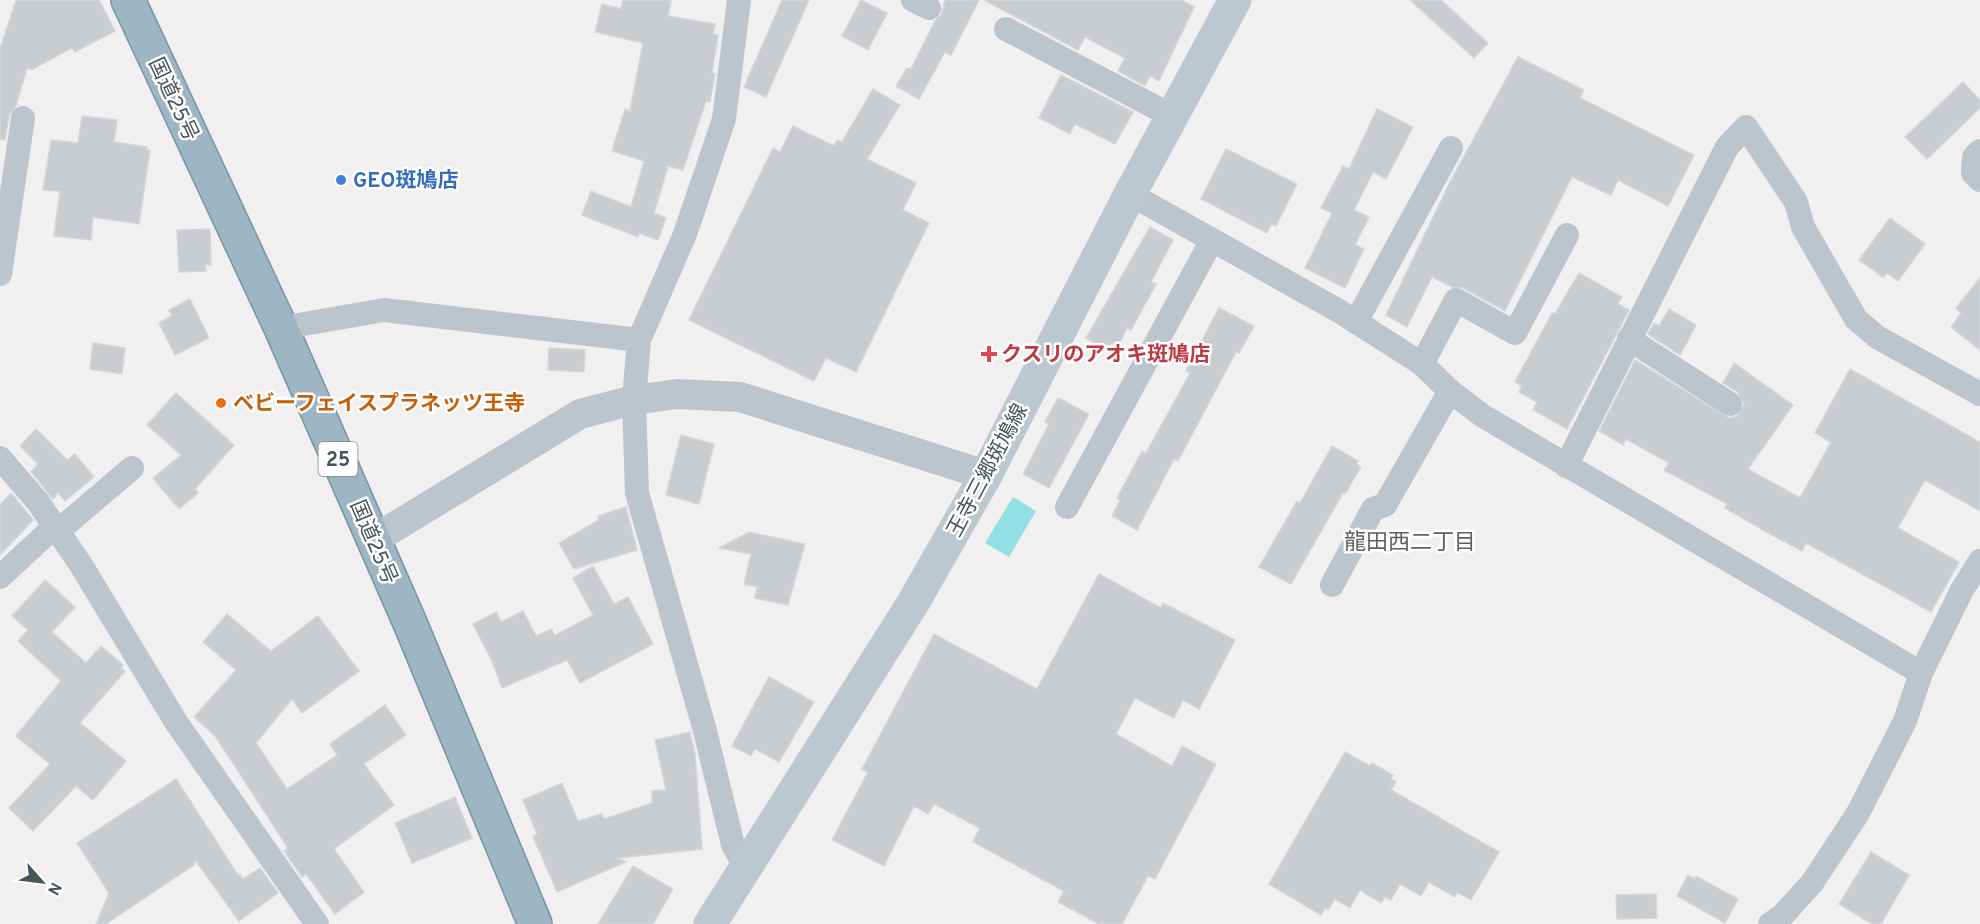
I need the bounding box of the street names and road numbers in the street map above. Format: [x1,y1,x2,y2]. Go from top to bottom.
street label: 国道25号 [142,54,204,146]
street label: 王寺三郷斑鳩線 [942,399,1035,542]
road number: 25 [318,442,358,476]
street label: 国道25号 [343,496,402,589]

